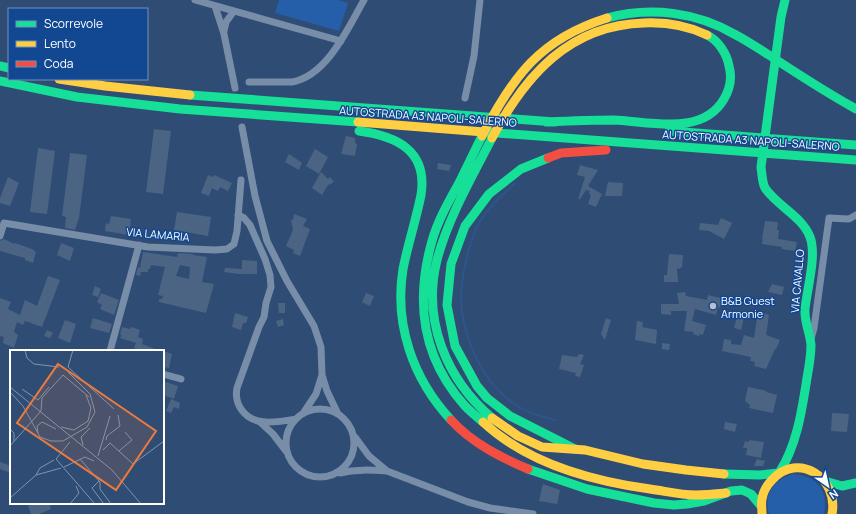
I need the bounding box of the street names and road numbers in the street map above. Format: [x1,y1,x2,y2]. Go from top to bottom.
street label: AUTOSTRADA A3 NAPOLI-SALERNO [339,102,517,130]
street label: AUTOSTRADA A3 NAPOLI-SALERNO [662,126,840,154]
street label: VIA LAMARIA [126,224,190,244]
street label: VIA CAVALLO [787,248,807,314]

